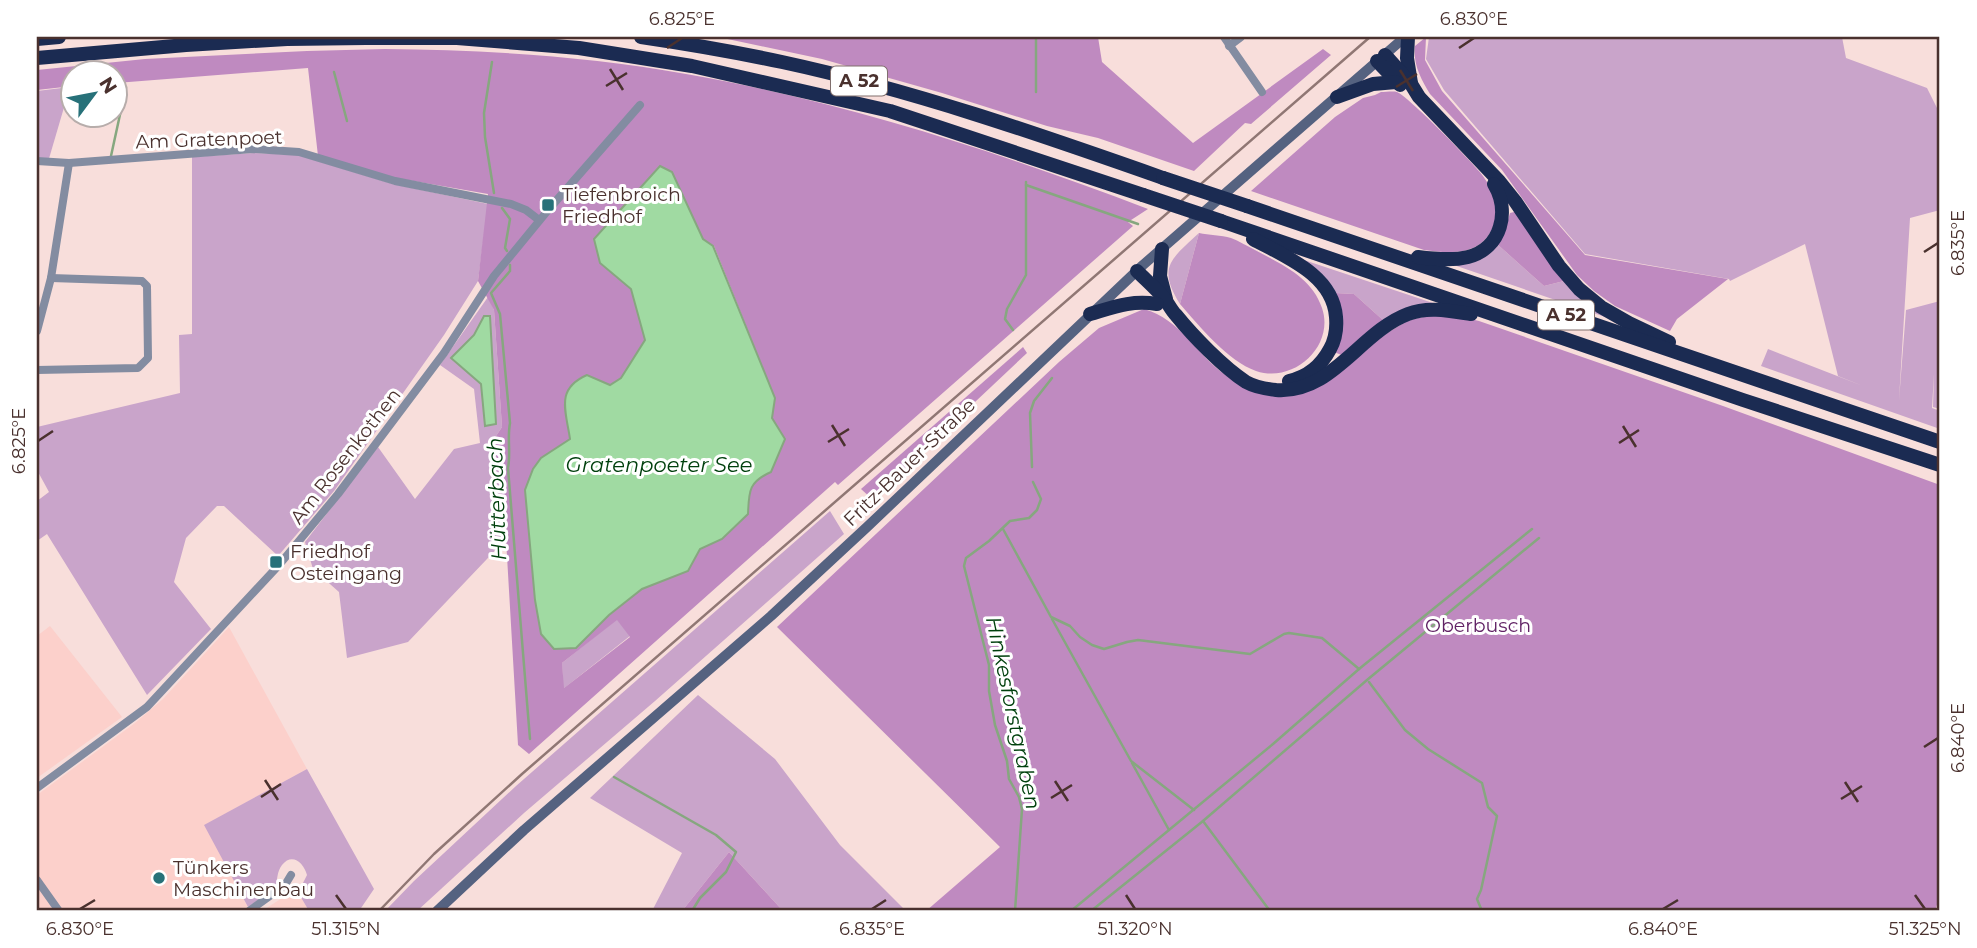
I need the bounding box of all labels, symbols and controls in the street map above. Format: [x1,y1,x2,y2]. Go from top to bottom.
text: 6.825°E [649,8,715,30]
text: 6.830°E [1440,8,1508,30]
north arrow [60,60,130,130]
road number: A 52 [831,66,887,96]
text: N [94,73,122,98]
street label: Am Gratenpoet [135,125,283,154]
place label: Tiefenbroich Friedhof [562,183,681,228]
marker: Tiefenbroich Friedhof [540,197,556,213]
text: 6.835°E [1947,210,1969,276]
road number: A 52 [1538,300,1594,330]
street label: Am Rosenkothen [285,384,405,529]
street label: Fritz-Bauer-Straße [839,394,980,531]
text: 6.825°E [8,408,30,474]
water label: Hütterbach [482,437,511,561]
water label: Gratenpoeter See [566,452,752,477]
place label: Friedhof Osteingang [290,540,402,585]
marker: Friedhof Osteingang [268,554,284,570]
water label: Hinkesforstgraben [981,614,1046,812]
park label: Oberbusch [1425,614,1531,637]
text: 6.840°E [1947,703,1969,773]
place label: Tünkers Maschinenbau [173,856,314,901]
marker: Tünkers Maschinenbau [151,870,167,886]
text: 6.830°E [46,918,114,940]
text: 51.315°N [311,918,381,940]
text: 6.835°E [839,918,905,940]
text: 51.320°N [1097,918,1173,940]
text: 6.840°E [1628,918,1698,940]
text: 51.325°N [1888,918,1962,940]

